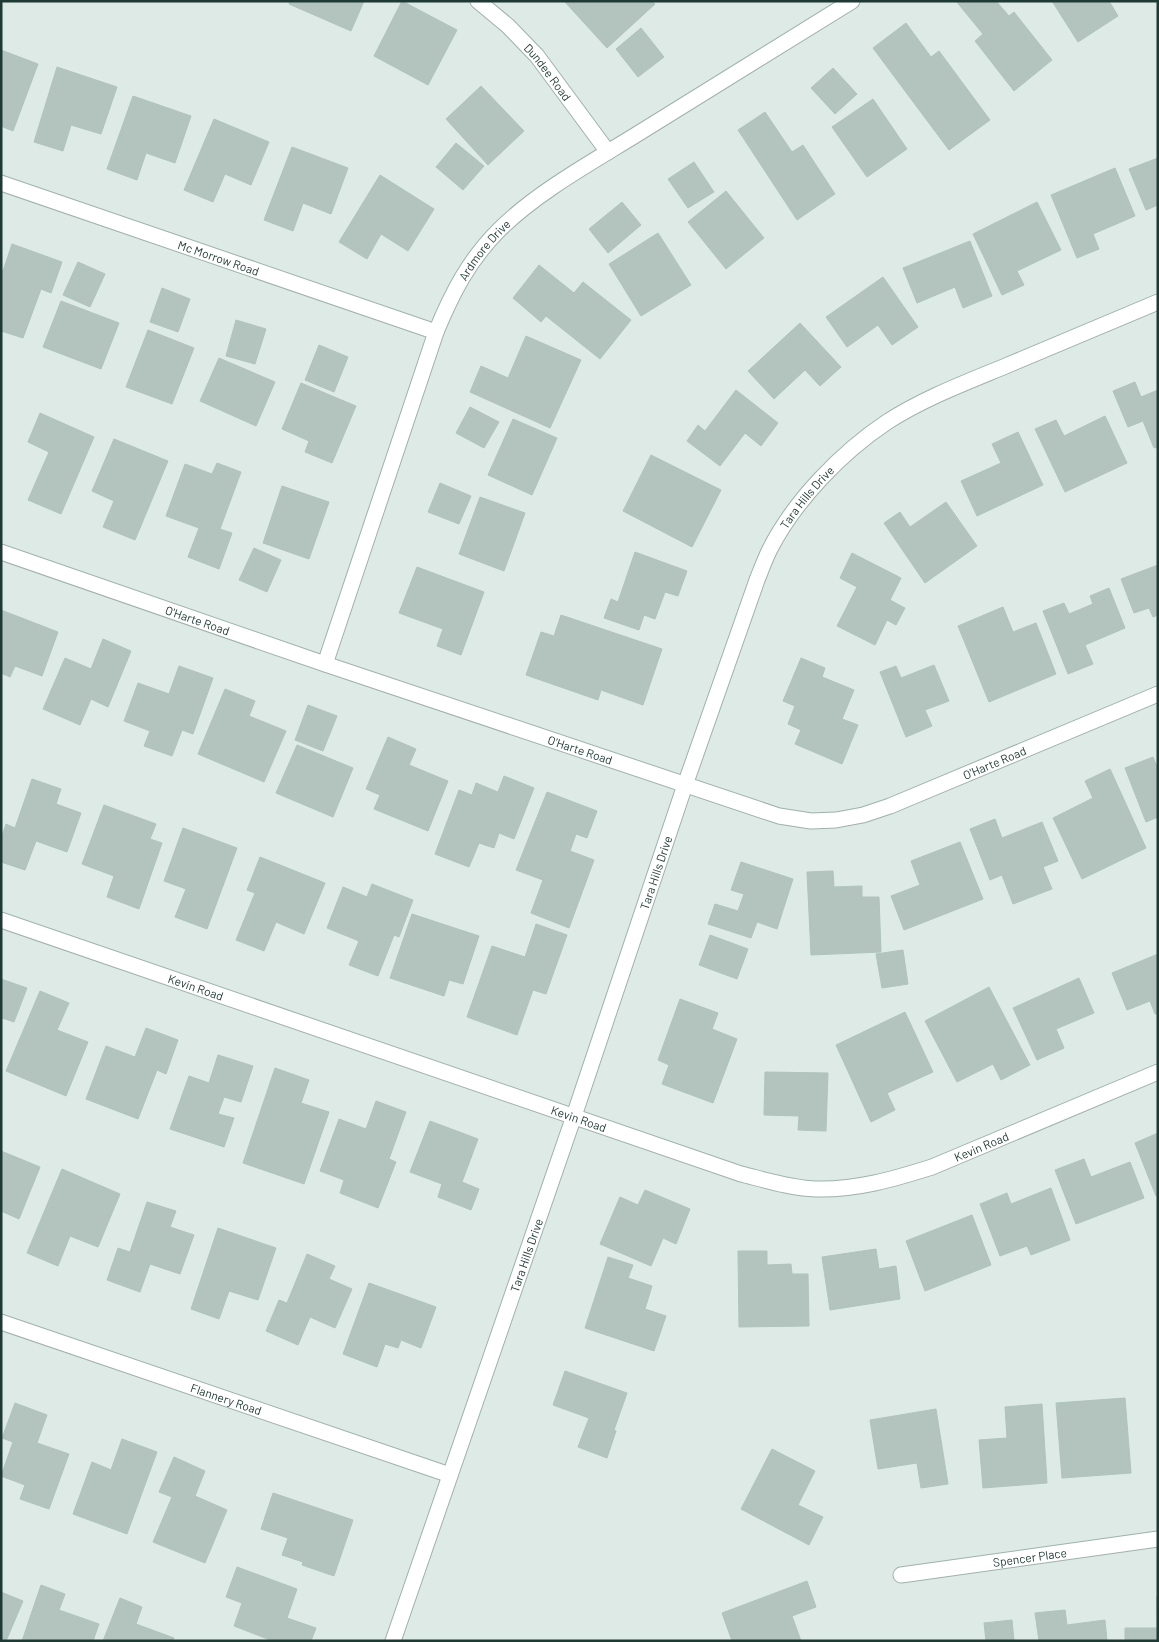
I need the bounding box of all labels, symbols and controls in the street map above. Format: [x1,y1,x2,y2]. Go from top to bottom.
street label: Dundee Road [522,40,574,103]
street label: Ardmore Drive [455,216,513,283]
street label: Mc Morrow Road [176,237,261,278]
street label: Tara Hills Drive [777,463,836,531]
street label: O'Harte Road [164,602,232,638]
street label: O'Harte Road [546,732,614,767]
street label: O'Harte Road [961,743,1028,782]
street label: Tara Hills Drive [637,834,675,911]
street label: Kevin Road [166,971,225,1003]
street label: Kevin Road [549,1102,608,1134]
street label: Kevin Road [952,1129,1010,1164]
street label: Tara Hills Drive [507,1217,545,1294]
street label: Flannery Road [189,1380,264,1417]
street label: Spencer Place [992,1545,1068,1569]

